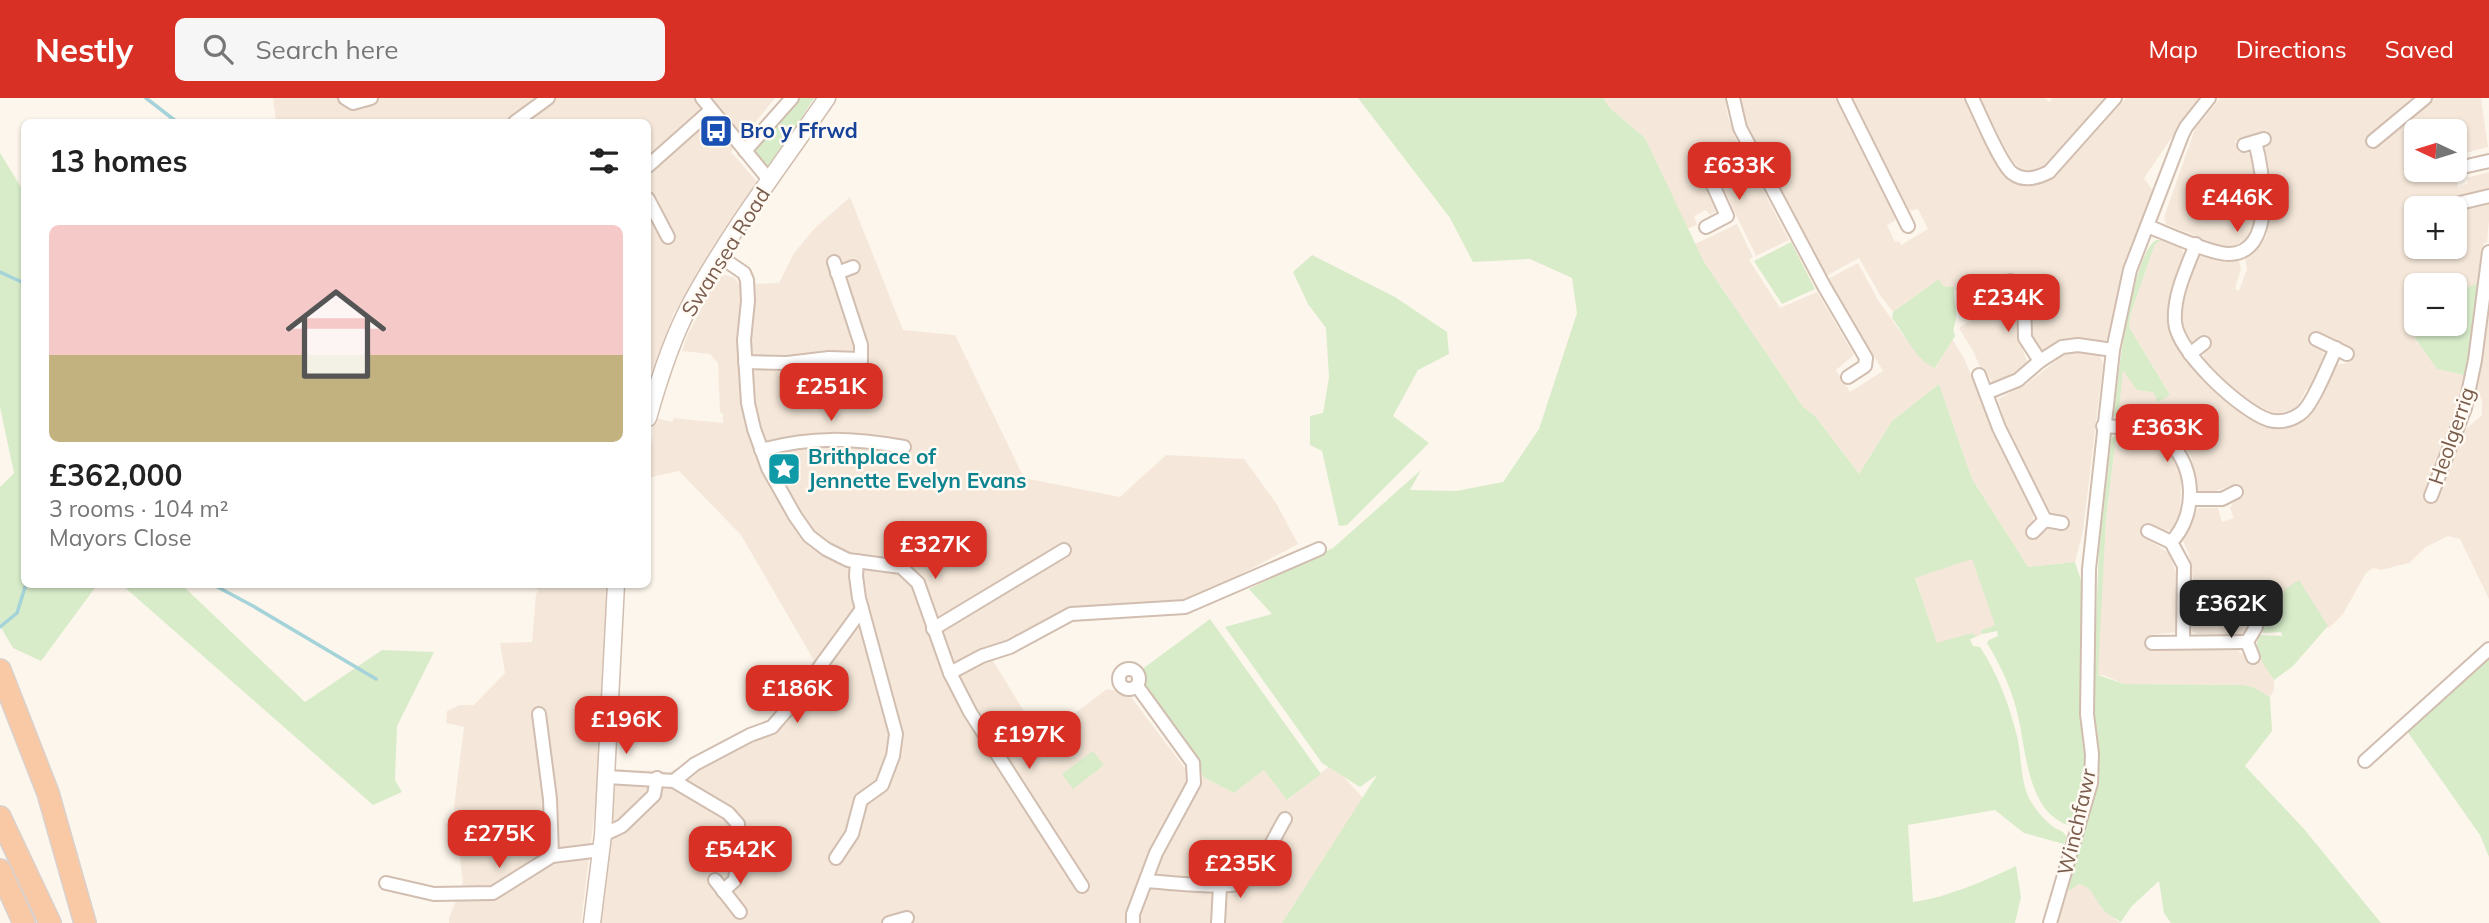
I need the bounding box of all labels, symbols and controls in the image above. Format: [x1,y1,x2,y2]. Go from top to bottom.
search box [175,18,665,81]
text: Nestly [35,29,133,70]
icon: search [199,30,237,68]
text: Search here [255,33,398,66]
text: Map [2148,34,2198,64]
text: Directions [2236,34,2347,64]
text: Saved [2385,34,2454,64]
bus stop icon: Bro y Ffrwd [697,112,735,150]
place label: Bro y Ffrwd [740,117,858,143]
north arrow [2404,119,2468,182]
map controls [2404,119,2467,336]
text: 13 homes [49,142,188,180]
icon: filters [585,142,623,180]
pin: £633K [1690,142,1788,202]
text: £633K [1704,150,1774,179]
pin: £446K [2188,174,2286,234]
street label: Swansea Road [675,182,775,321]
text: £446K [2202,182,2272,211]
button: + [2404,196,2467,259]
icon: home [273,271,399,397]
button: − [2404,273,2467,336]
pin: £234K [1959,274,2057,334]
text: £234K [1973,282,2043,311]
pin: £251K [782,364,880,423]
text: £251K [796,371,866,400]
street label: Heolgerrig [2422,383,2480,488]
pin: £363K [2118,404,2216,464]
text: £363K [2132,412,2202,441]
place label: Brithplace of Jennette Evelyn Evans [808,443,1026,493]
place icon: Brithplace of Jennette Evelyn Evans [765,450,803,488]
text: £362,000 [49,456,182,494]
text: 3 rooms · 104 m² [49,494,229,523]
pin: £327K [886,522,984,581]
text: Mayors Close [49,523,192,552]
text: £327K [900,529,970,558]
pin: £362K [2182,580,2280,640]
text: £362K [2196,588,2266,617]
pin: £186K [748,666,846,725]
text: £186K [762,673,832,702]
pin: £196K [577,696,675,756]
text: £196K [591,704,661,733]
pin: £197K [980,712,1078,771]
text: £197K [994,719,1064,748]
street label: Winchfawr [2051,766,2101,878]
pin: £275K [450,810,548,870]
text: £275K [464,818,534,847]
pin: £542K [691,826,789,886]
text: £542K [705,834,775,863]
pin: £235K [1191,840,1289,900]
text: £235K [1205,848,1275,877]

